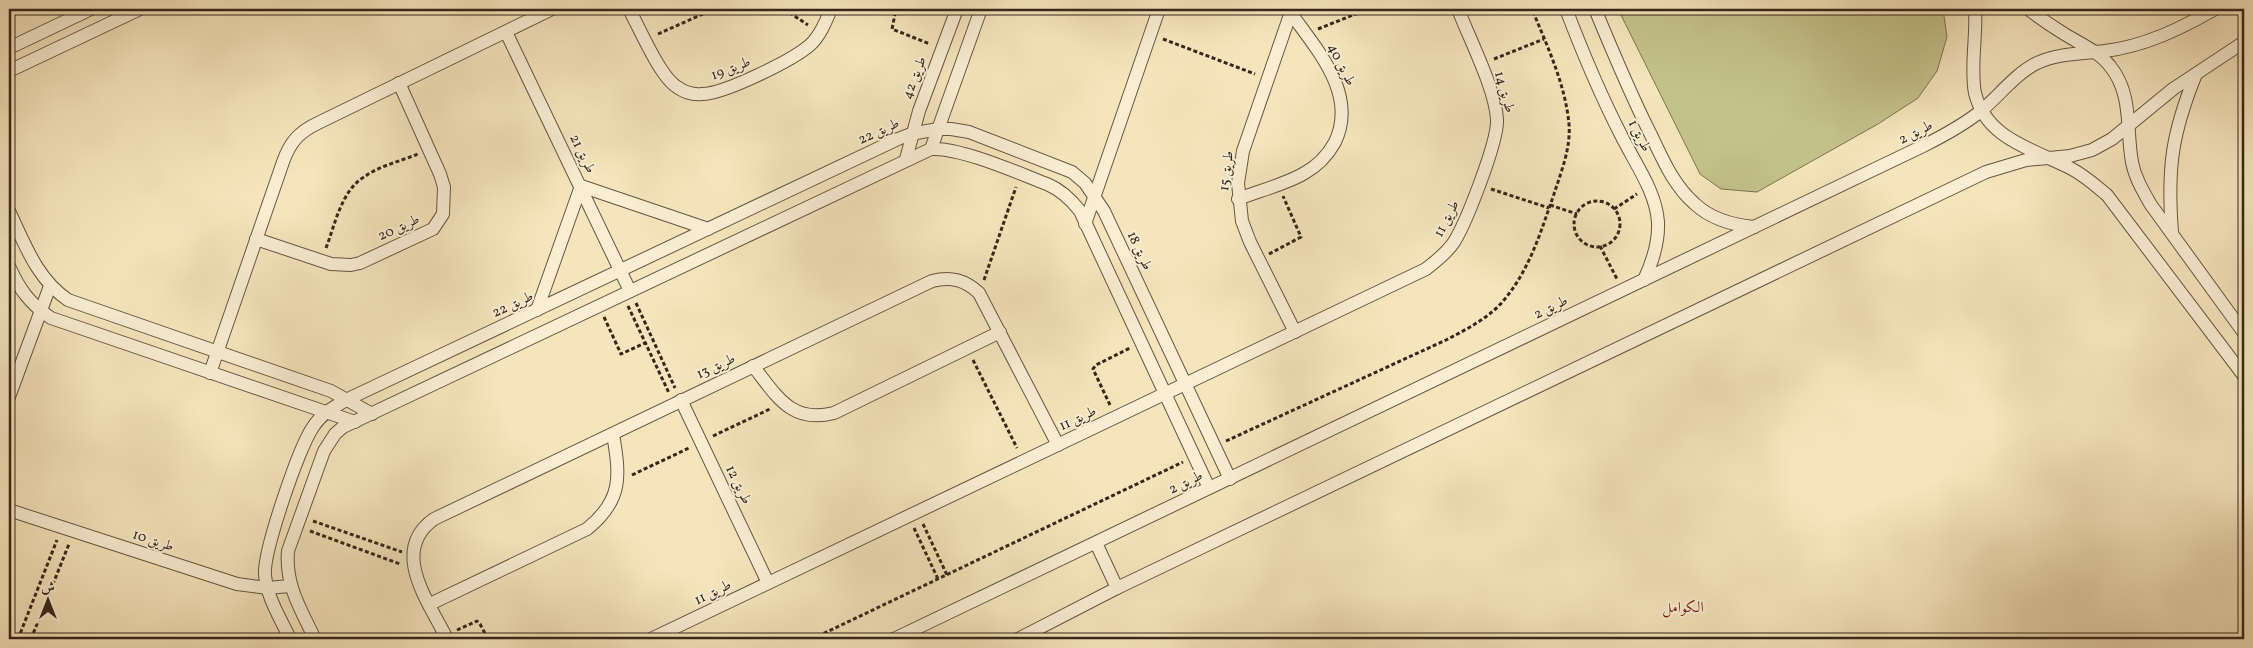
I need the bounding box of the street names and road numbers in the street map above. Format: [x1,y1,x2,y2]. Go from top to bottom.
street label: طريق 40 [1322,41,1360,89]
street label: طريق 19 [708,53,754,85]
street label: طريق 42 [898,54,932,102]
street label: طريق 14 [1489,69,1519,115]
street label: طريق 22 [855,114,903,150]
street label: طريق 2 [1896,116,1936,150]
street label: طريق 1 [1623,117,1655,155]
street label: طريق 21 [564,131,600,177]
street label: طريق 15 [1215,150,1239,192]
street label: طريق 11 [1430,197,1464,241]
street label: طريق 20 [375,210,423,246]
street label: طريق 18 [1122,228,1156,274]
street label: طريق 22 [489,287,537,323]
street label: طريق 2 [1531,292,1571,324]
street label: طريق 13 [693,350,739,384]
street label: طريق 11 [1056,402,1100,436]
street label: طريق 12 [720,462,756,508]
street label: طريق 2 [1166,467,1206,499]
street label: طريق 10 [130,525,176,557]
street label: طريق 11 [691,576,735,610]

